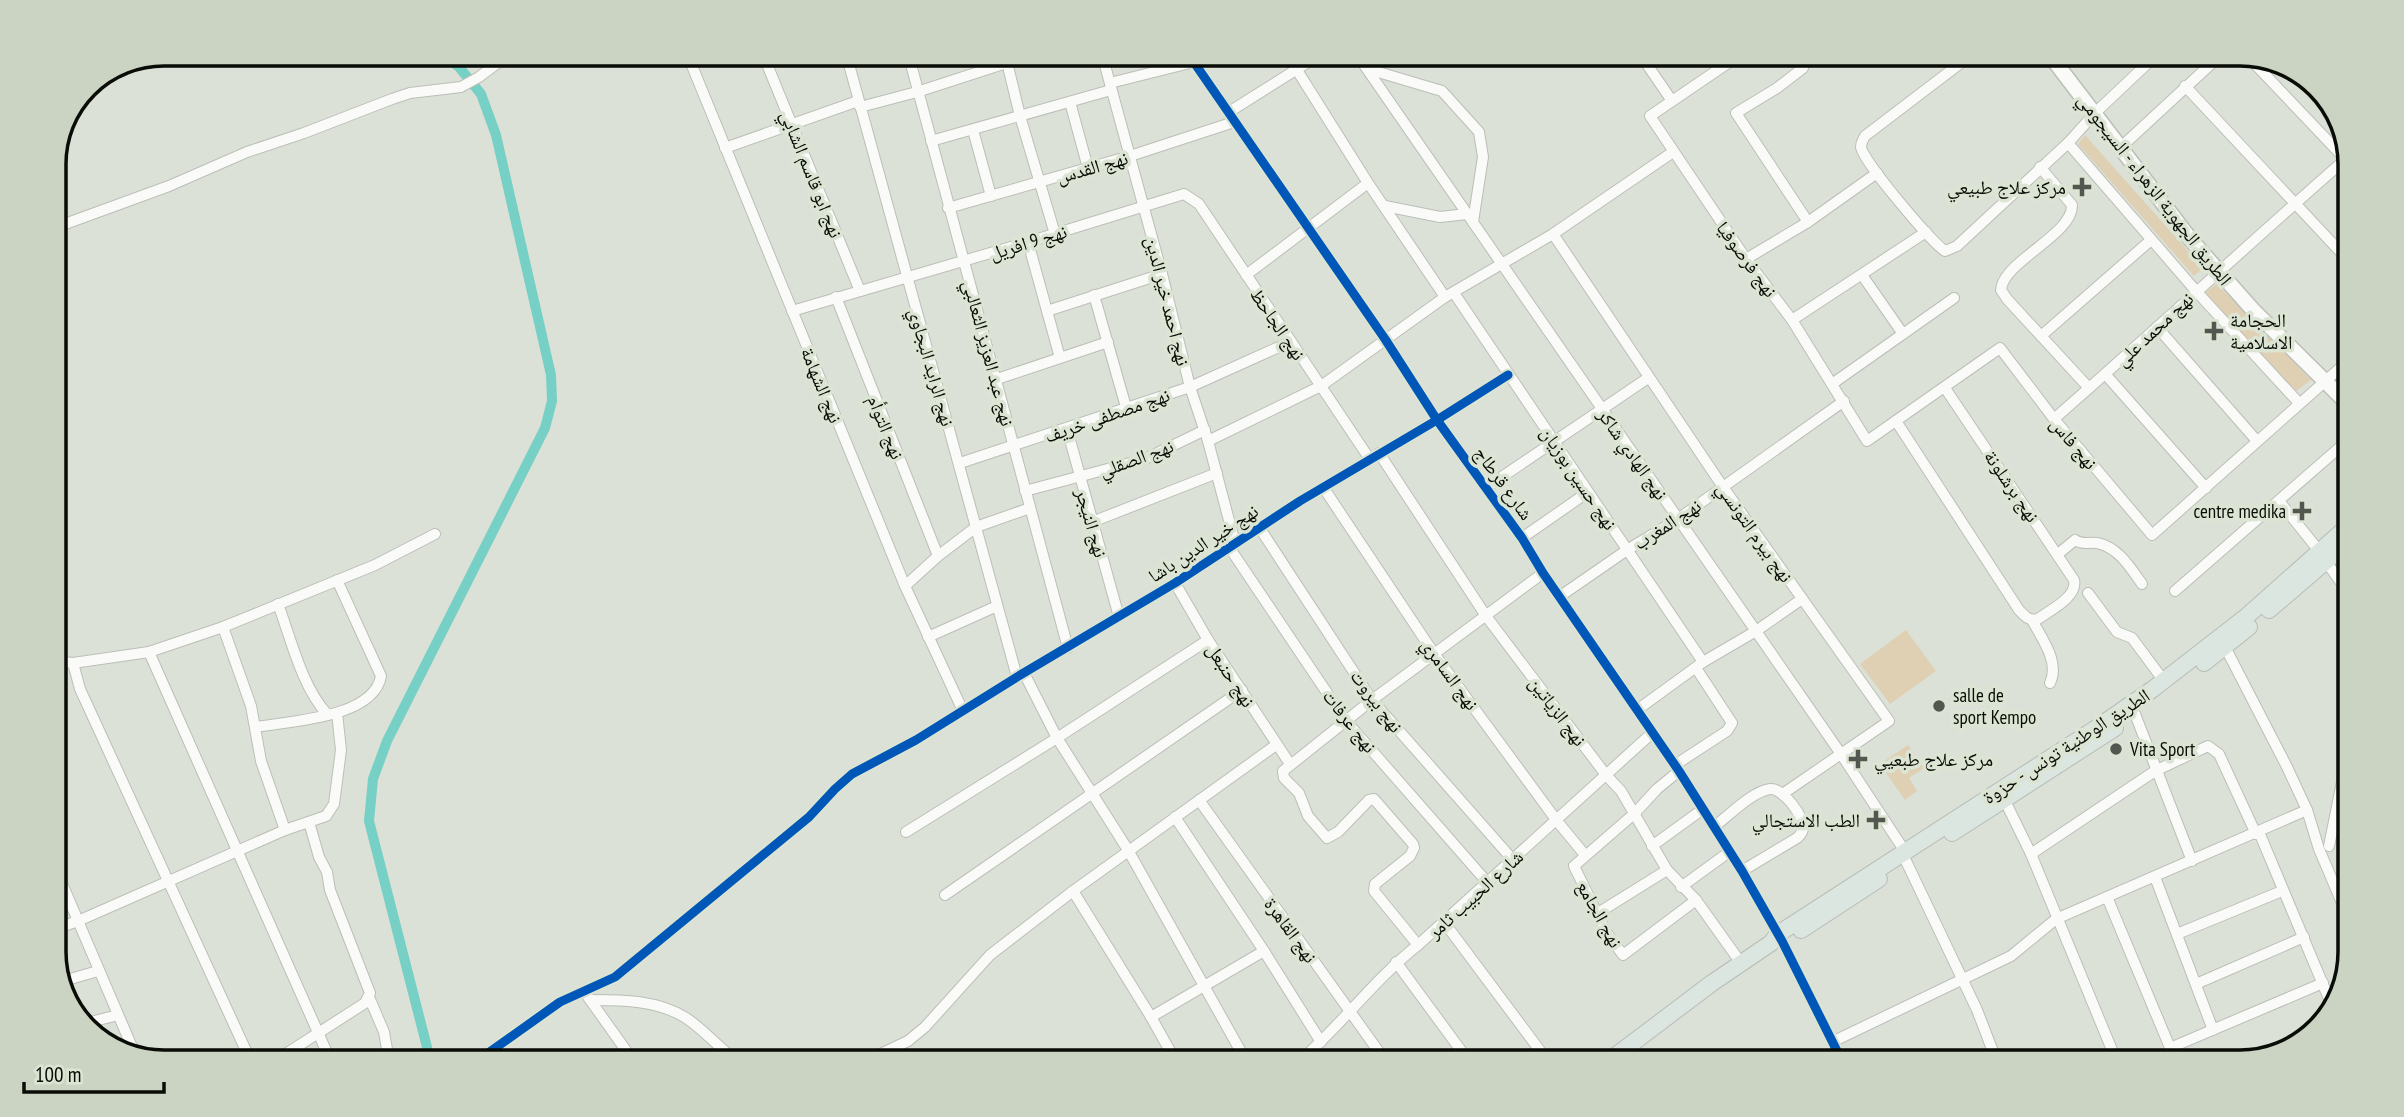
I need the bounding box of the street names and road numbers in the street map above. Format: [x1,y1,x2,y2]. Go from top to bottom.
street label: الطريق الجهوية الزهراء - السيجومي [2070,88,2237,292]
street label: نهج ابو قاسم الشابي [772,107,848,243]
street label: نهج القدس [1053,145,1131,190]
street label: نهج فرصوفيا [1711,216,1783,302]
street label: نهج 9 افريل [986,219,1070,266]
street label: نهج احمد خير الدين [1139,234,1196,368]
street label: نهج عبد العزيز الثعالبي [954,277,1020,430]
street label: نهج الجاحظ [1244,283,1311,365]
street label: نهج محمد علي [2110,287,2201,374]
street label: نهج الرايد البجاوي [900,305,960,430]
street label: نهج الشهامة [795,344,848,427]
street label: نهج مصطفى خريف [1041,382,1173,449]
street label: نهج التوأم [860,391,910,463]
street label: نهج الهادي شاكر [1589,403,1673,507]
street label: نهج فاس [2044,412,2103,475]
street label: نهج حسين بوزيان [1535,422,1622,535]
street label: نهج الصقلي [1095,433,1178,486]
street label: شارع قرطاج [1469,441,1539,525]
street label: نهج برشلونة [1978,445,2045,527]
street label: نهج بيرم التونسي [1708,477,1798,589]
street label: نهج النيجر [1070,485,1113,560]
street label: نهج المغرب [1629,493,1706,556]
street label: نهج خير الدين باشا [1143,499,1263,588]
street label: نهج السامري [1413,633,1484,717]
street label: نهج حنبعل [1201,639,1261,712]
street label: نهج بيروت [1345,665,1408,738]
street label: نهج الزياتين [1523,671,1592,751]
street label: الطريق الوطنية تونس - حزوة [1978,683,2154,809]
street label: نهج عرفات [1317,685,1382,758]
street label: شارع الحبيب ثامر [1421,845,1528,944]
street label: نهج الجامع [1571,876,1628,952]
street label: نهج القاهرة [1258,893,1323,968]

